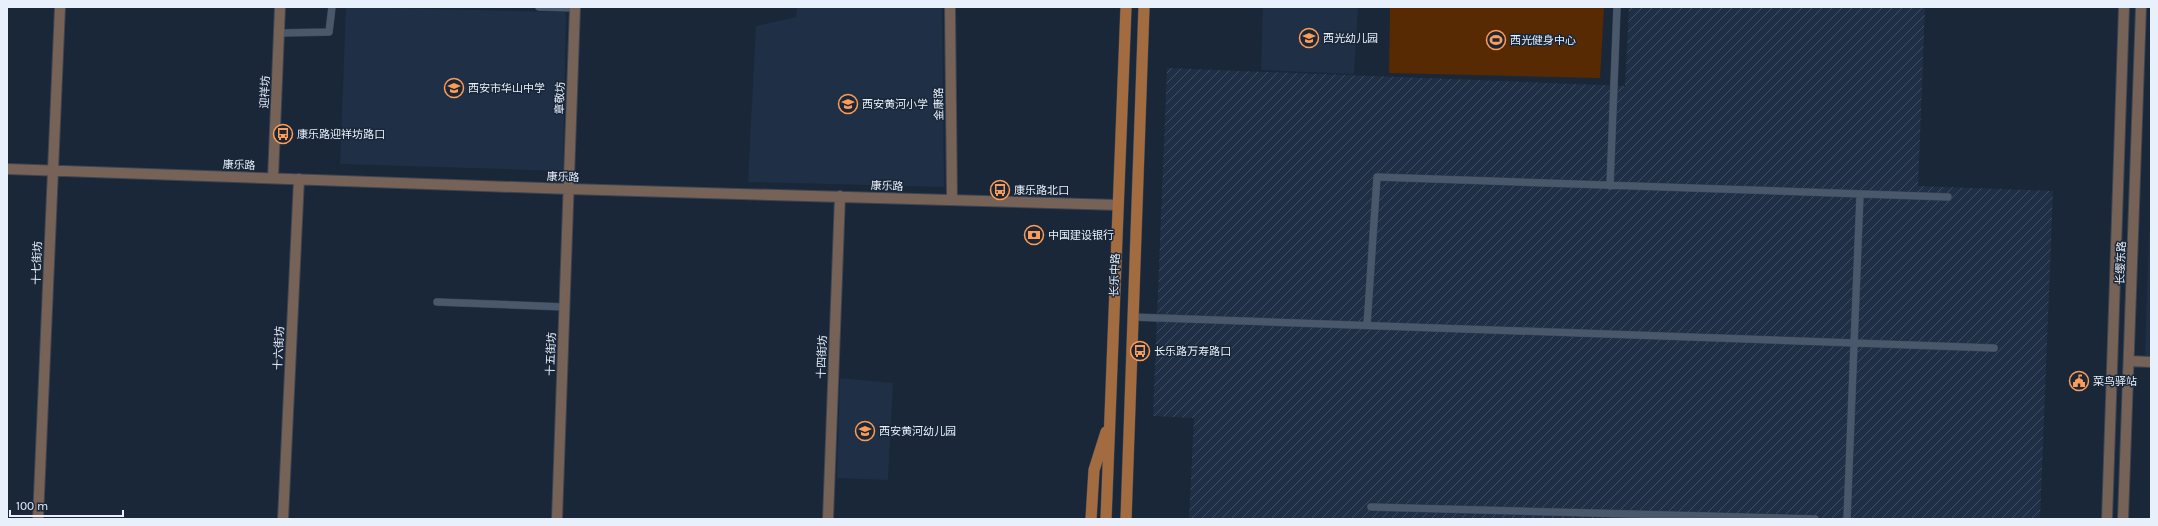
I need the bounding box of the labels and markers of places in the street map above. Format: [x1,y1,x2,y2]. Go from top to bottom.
school or university icon: 西光幼儿园 [1298,27,1320,49]
sports icon: 西光健身中心 [1485,29,1507,51]
place label: 西光幼儿园 [1323,32,1378,45]
place label: 西光健身中心 [1510,34,1576,47]
school or university icon: 西安市华山中学 [443,77,465,99]
place label: 西安市华山中学 [468,82,545,95]
school or university icon: 西安黄河小学 [837,93,859,115]
place label: 西安黄河小学 [862,98,928,111]
bus stop icon: 康乐路迎祥坊路口 [272,123,294,145]
place label: 康乐路迎祥坊路口 [297,128,385,141]
bus stop icon: 康乐路北口 [989,179,1011,201]
place label: 康乐路北口 [1014,184,1069,197]
bank icon: 中国建设银行 [1023,224,1045,246]
place label: 中国建设银行 [1048,229,1114,242]
bus stop icon: 长乐路万寿路口 [1129,340,1151,362]
place label: 长乐路万寿路口 [1154,345,1231,358]
public building icon: 菜鸟驿站 [2068,370,2090,392]
place label: 菜鸟驿站 [2093,375,2137,388]
school or university icon: 西安黄河幼儿园 [854,420,876,442]
place label: 西安黄河幼儿园 [879,425,956,438]

